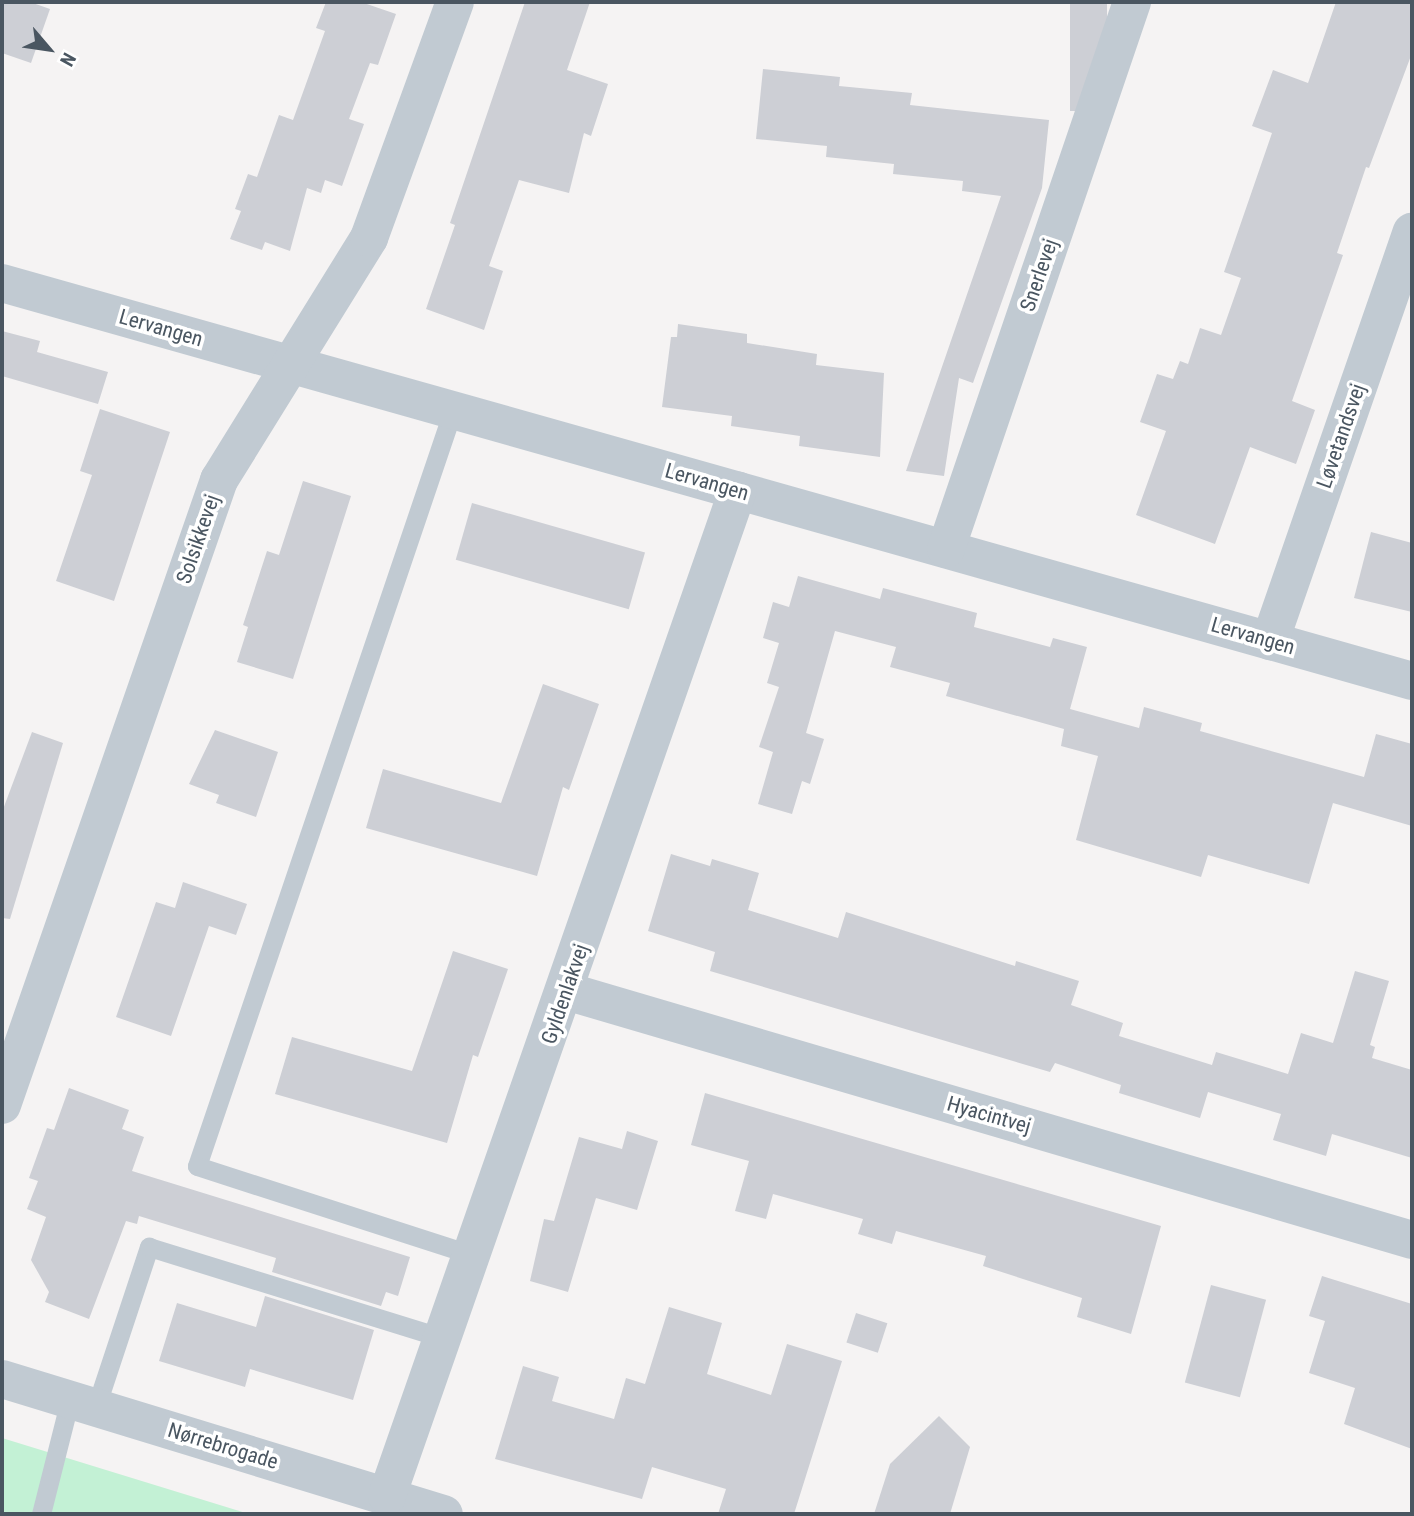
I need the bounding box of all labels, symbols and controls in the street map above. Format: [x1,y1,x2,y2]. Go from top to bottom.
north arrow [14,14,84,84]
text: N [55,49,81,70]
street label: Snerlevej [1015,235,1063,315]
street label: Lervangen [116,304,206,352]
street label: Løvetandsvej [1311,380,1371,492]
street label: Lervangen [662,458,752,506]
street label: Solsikkevej [171,491,225,587]
street label: Lervangen [1208,612,1298,660]
street label: Gyldenlakvej [536,941,594,1047]
street label: Hyacintvej [944,1091,1034,1139]
street label: Nørrebrogade [165,1417,281,1475]

